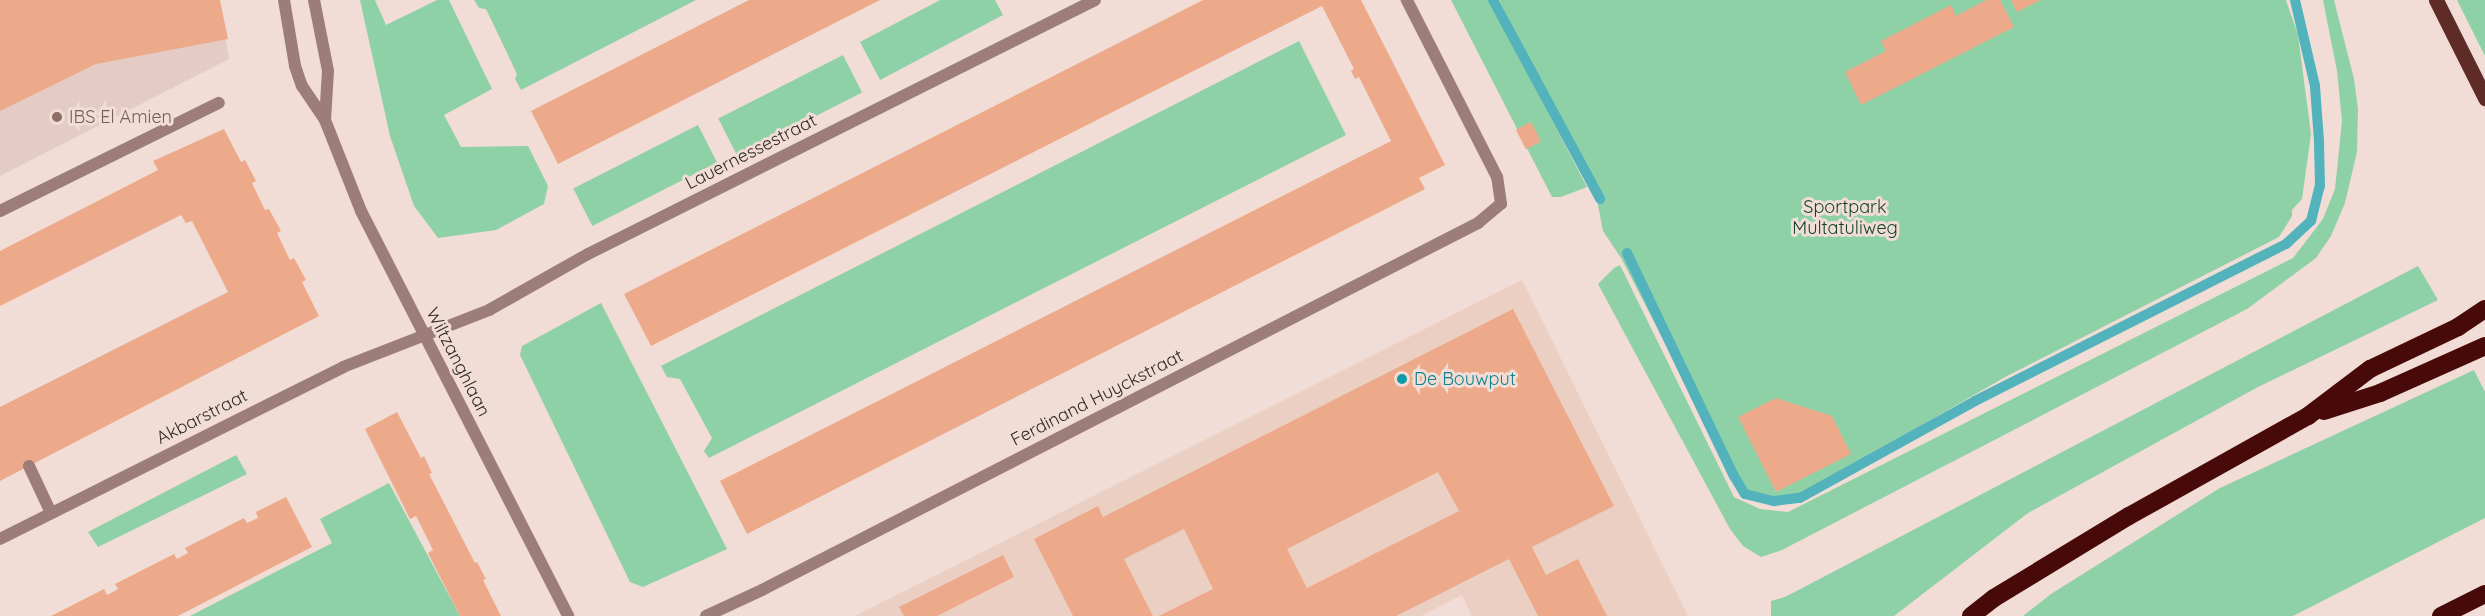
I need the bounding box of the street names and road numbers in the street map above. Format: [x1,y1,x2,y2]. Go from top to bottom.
street label: Lauernessestraat [682,110,820,194]
street label: Wiltzanghlaan [421,304,495,420]
street label: Ferdinand Huyckstraat [1007,345,1187,451]
street label: Akbarstraat [153,385,251,449]

